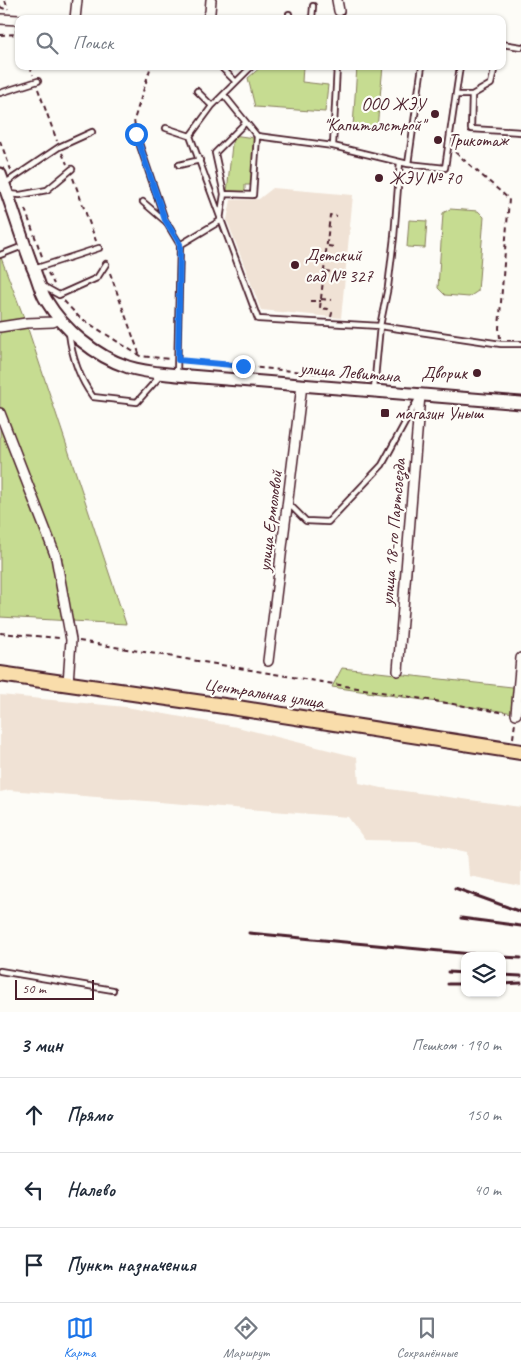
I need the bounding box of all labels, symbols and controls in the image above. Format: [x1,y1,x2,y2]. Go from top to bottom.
search box [15,15,506,70]
icon: search [33,29,61,57]
text: Поиск [73,31,113,55]
place label: ООО ЖЭУ "Капиталстрой" [323,93,429,136]
marker: ООО ЖЭУ "Капиталстрой" [429,108,441,120]
route start [125,123,148,146]
place label: Трикотаж [448,129,510,151]
marker: Трикотаж [432,134,444,146]
place label: ЖЭУ № 70 [389,167,463,189]
marker: ЖЭУ № 70 [373,172,385,184]
place label: Детский сад № 327 [305,244,374,287]
marker: Детский сад № 327 [289,259,301,271]
route end [232,355,255,378]
street label: улица Левитана [298,357,402,387]
place label: Дворик [421,362,468,384]
marker: Дворик [471,367,483,379]
place label: магазин Уныш [395,402,485,424]
marker: магазин Уныш [379,407,391,419]
street label: улица 18-го Партсъезда [376,456,412,607]
street label: улица Ермоловой [253,468,287,574]
street label: Центральная улица [203,673,326,713]
map controls [461,952,506,997]
button: layers [461,952,506,997]
scale bar [15,977,94,1000]
text: 50 m [22,980,46,997]
text: 3 мин [20,1032,63,1058]
text: Пешком · 190 m [412,1035,501,1055]
icon: ahead [20,1101,48,1129]
text: Прямо [67,1103,112,1127]
text: 150 m [467,1105,501,1125]
icon: left [20,1176,48,1204]
text: Налево [67,1178,115,1202]
text: 40 m [474,1180,501,1200]
icon: arrive [20,1251,48,1279]
text: Пункт назначения [67,1253,196,1277]
tab: Карта [64,1314,96,1361]
tab: Маршрут [223,1314,269,1361]
tab: Сохранённые [397,1314,457,1361]

